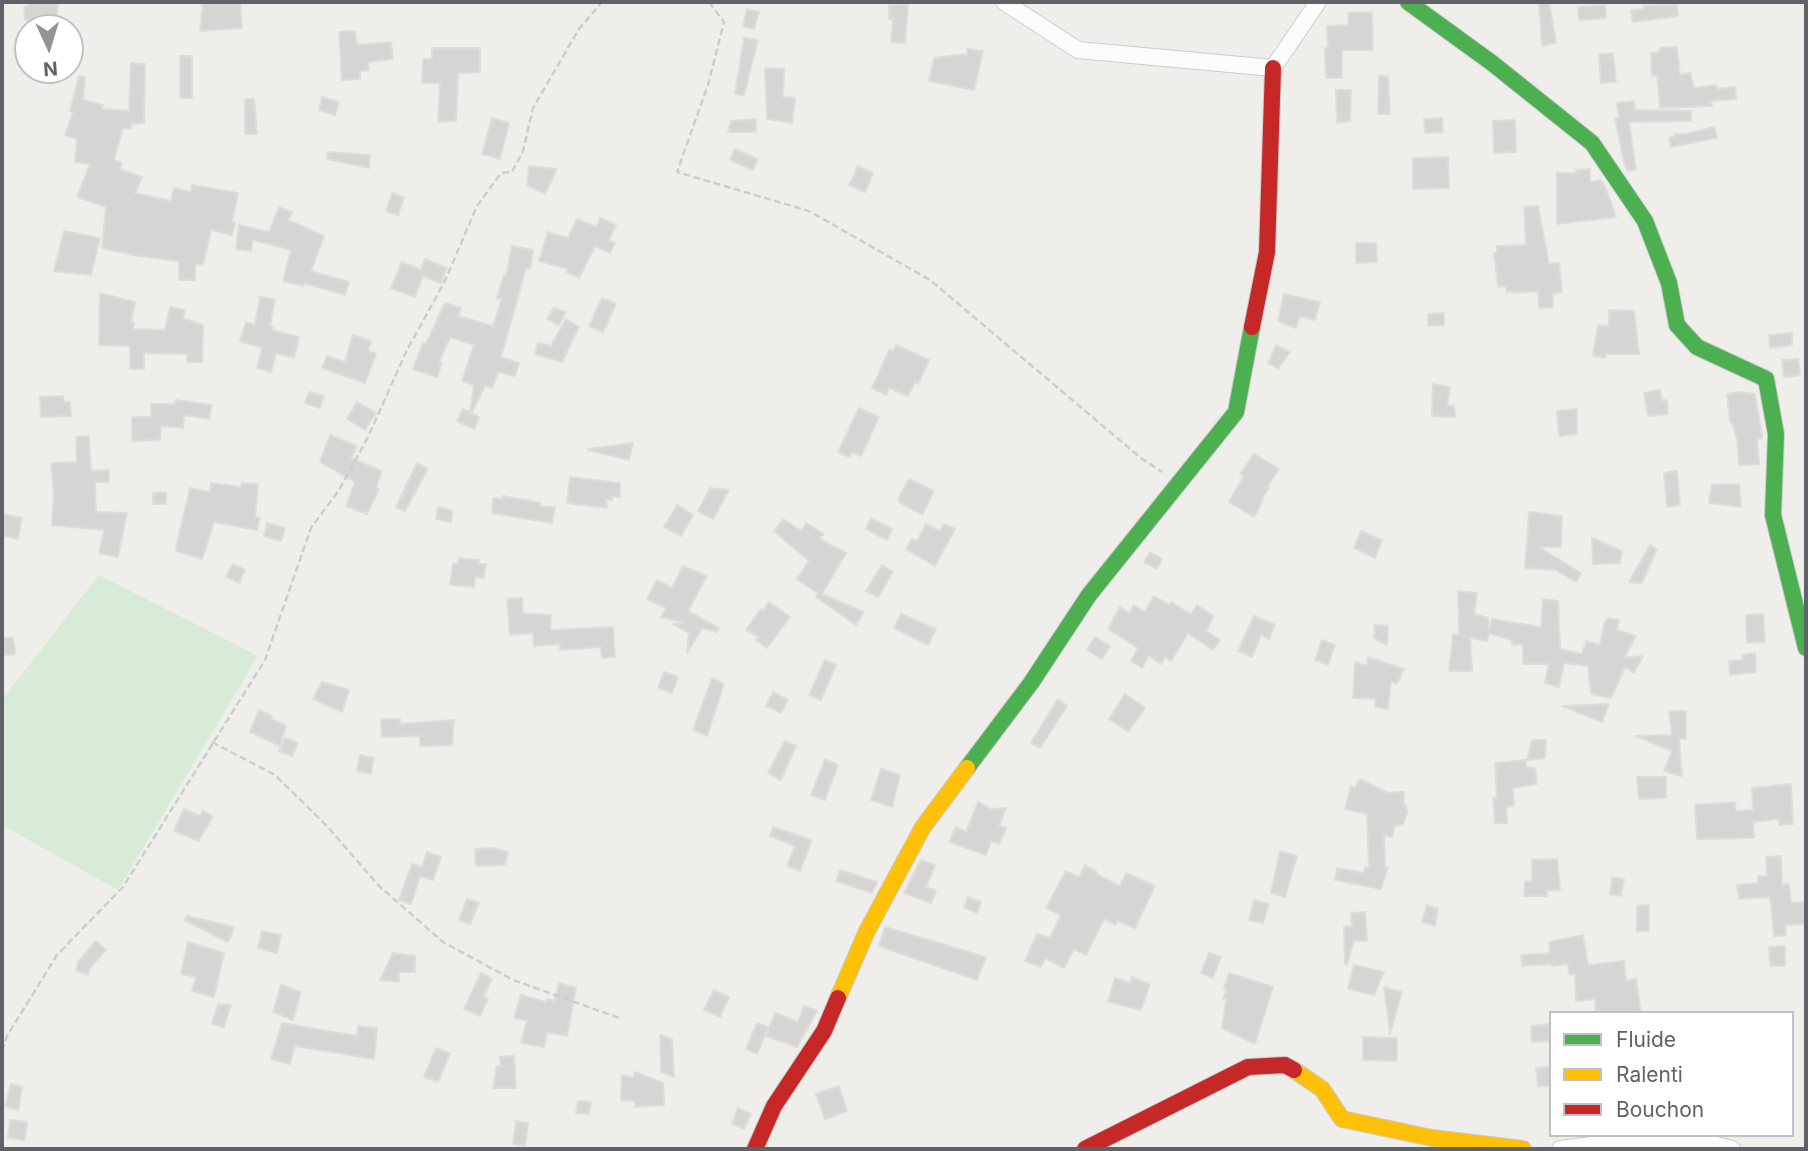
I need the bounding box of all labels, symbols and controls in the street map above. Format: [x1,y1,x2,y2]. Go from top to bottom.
north arrow [14,14,84,84]
text: N [42,56,58,80]
legend [1549,1011,1794,1137]
text: Fluide [1616,1027,1676,1052]
text: Ralenti [1616,1062,1683,1087]
text: Bouchon [1616,1097,1704,1122]

